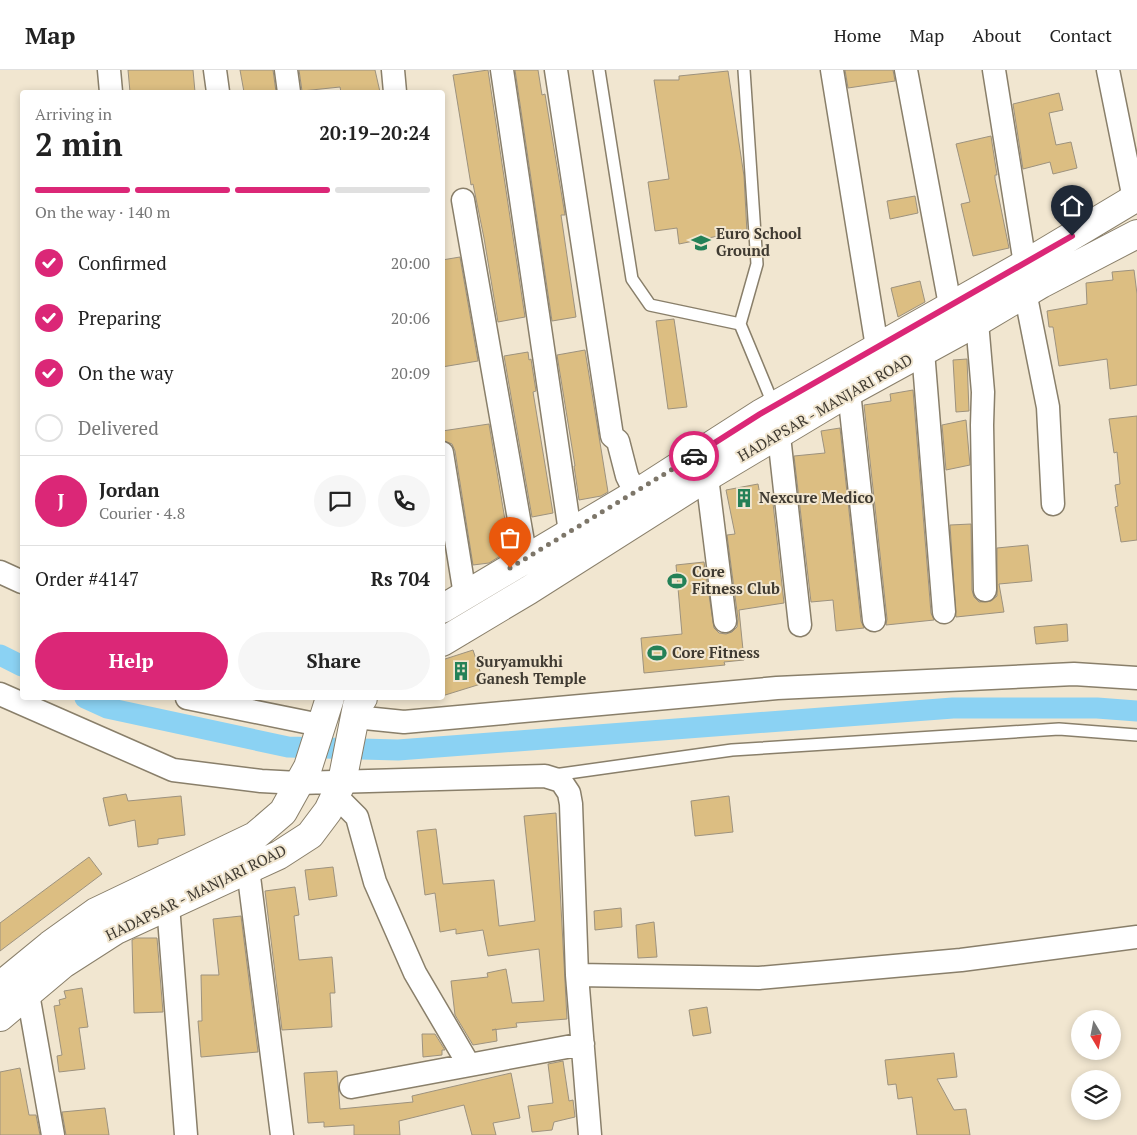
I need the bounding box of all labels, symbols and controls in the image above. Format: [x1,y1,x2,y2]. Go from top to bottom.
text: Map [25,19,75,51]
text: Home [834,23,881,47]
text: Map [909,23,944,47]
text: About [972,23,1021,47]
text: Contact [1049,23,1112,47]
text: Arriving in [35,103,112,125]
text: 20:19–20:24 [319,120,430,145]
text: 2 min [35,123,123,165]
pin [1051,185,1093,236]
icon: home [1058,192,1086,220]
text: On the way · 140 m [35,201,170,223]
place label: Euro School Ground [716,223,802,260]
school or university icon: Euro School Ground [690,232,712,254]
icon: check [35,249,63,277]
text: Confirmed [78,250,167,275]
text: 20:00 [391,252,430,274]
icon: check [35,304,63,332]
text: Preparing [78,305,161,330]
text: 20:06 [391,307,430,329]
street label: HADAPSAR - MANJARI ROAD [733,349,916,465]
icon: check [35,359,63,387]
text: On the way [78,360,173,385]
text: 20:09 [391,362,430,384]
text: Delivered [78,415,159,440]
courier [669,431,719,481]
icon: car [680,442,708,470]
button: chat [314,475,366,527]
button: phone [378,475,430,527]
text: Jordan [99,477,160,502]
building icon: Nexcure Medico [733,487,755,509]
place label: Nexcure Medico [759,487,873,507]
text: J [58,488,64,513]
text: Courier · 4.8 [99,502,185,524]
pin [489,517,531,568]
icon: bag [496,524,524,552]
place label: Core Fitness Club [692,561,780,598]
text: Order #4147 [35,566,139,591]
text: Rs 704 [371,566,430,591]
sports icon: Core Fitness Club [666,570,688,592]
button: Help [35,632,228,690]
button: Share [238,632,430,690]
sports icon: Core Fitness [646,642,668,664]
place label: Core Fitness [672,642,760,662]
place label: Suryamukhi Ganesh Temple [476,651,586,688]
building icon: Suryamukhi Ganesh Temple [450,660,472,682]
street label: HADAPSAR - MANJARI ROAD [102,840,289,945]
north arrow [1071,1010,1121,1060]
map controls [1071,1010,1121,1120]
button: layers [1071,1070,1121,1120]

